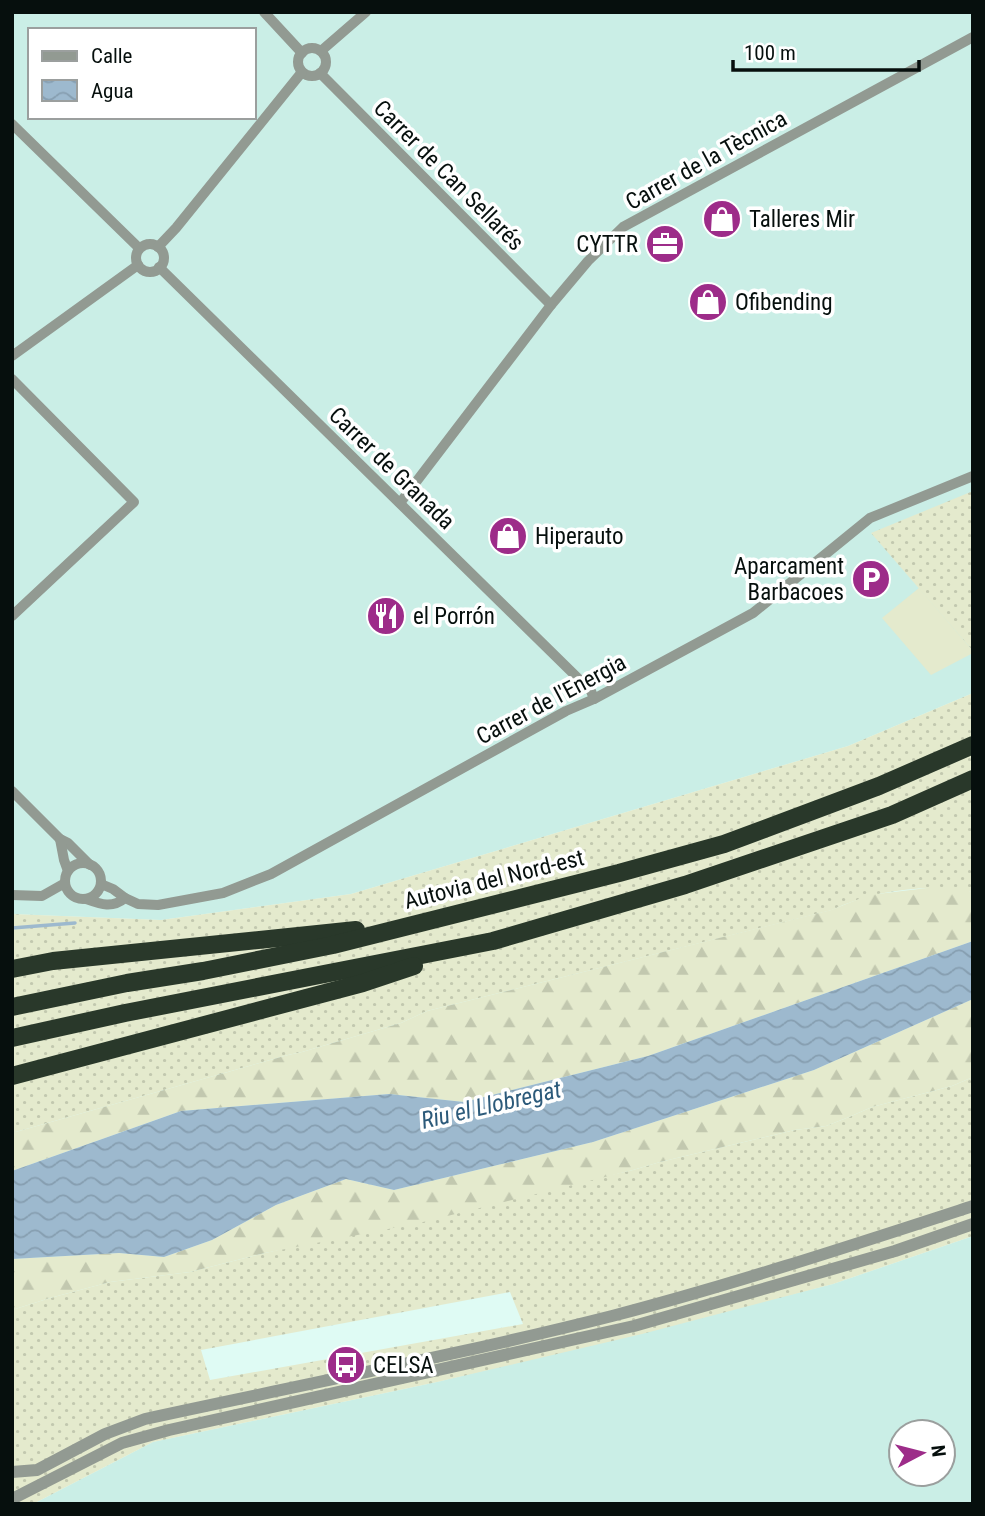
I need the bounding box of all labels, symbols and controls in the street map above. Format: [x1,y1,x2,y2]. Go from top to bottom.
legend [28,28,256,119]
scale bar [733,28,918,72]
text: 100 m [744,41,796,65]
text: Calle [91,44,133,68]
text: Agua [91,79,134,103]
street label: Carrer de Can Sellarés [368,95,529,256]
street label: Carrer de la Tècnica [621,105,791,216]
shop icon: Talleres Mir [701,198,743,240]
place label: Talleres Mir [749,206,855,233]
office icon: CYTTR [644,223,686,265]
place label: CYTTR [576,231,638,258]
shop icon: Ofibending [687,281,729,323]
place label: Ofibending [735,289,833,316]
street label: Carrer de Granada [323,402,460,535]
shop icon: Hiperauto [487,515,529,557]
place label: Hiperauto [535,523,624,550]
place label: Aparcament Barbacoes [734,553,844,606]
parking icon: Aparcament Barbacoes [850,558,892,600]
restaurant icon: el Porrón [365,595,407,637]
place label: el Porrón [413,603,495,630]
street label: Carrer de l'Energia [472,649,631,750]
street label: Autovia del Nord-est [402,844,587,915]
water label: Riu el Llobregat [418,1075,564,1135]
bus stop icon: CELSA [325,1344,367,1386]
place label: CELSA [373,1352,434,1379]
north arrow [887,1418,957,1488]
text: N [926,1444,951,1458]

